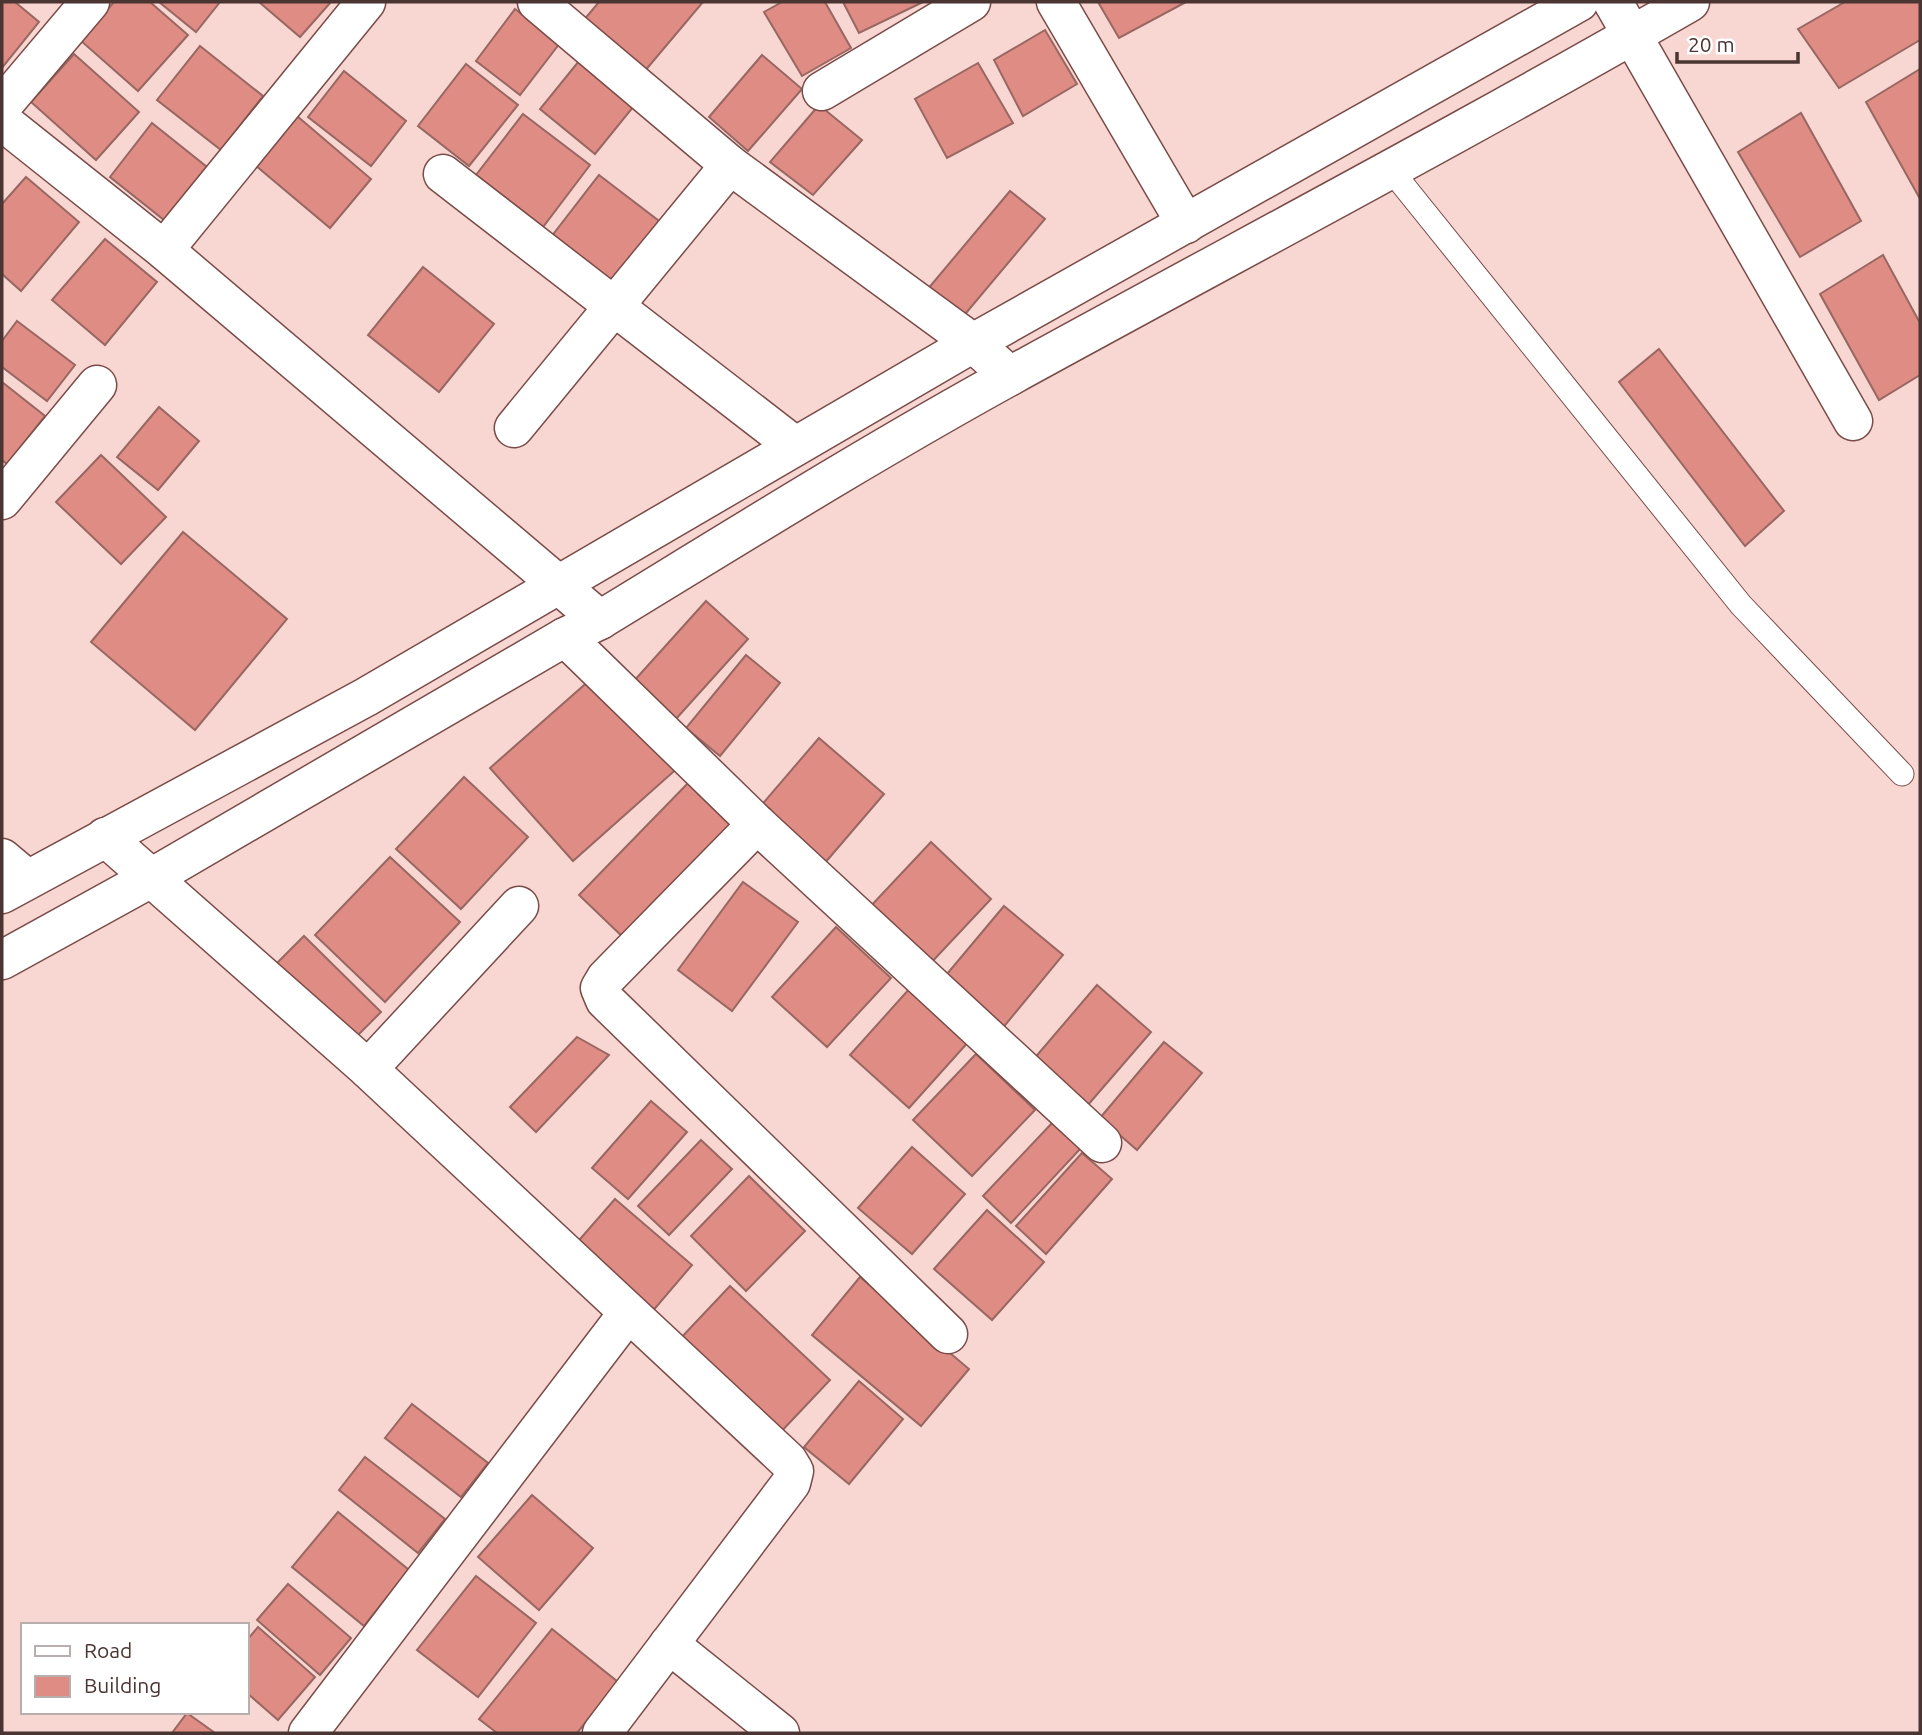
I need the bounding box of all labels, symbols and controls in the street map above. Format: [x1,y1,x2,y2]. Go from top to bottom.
scale bar [1677,21,1798,65]
text: 20 m [1688,32,1735,56]
legend [21,1623,248,1714]
text: Road [84,1638,132,1662]
text: Building [84,1673,161,1697]

